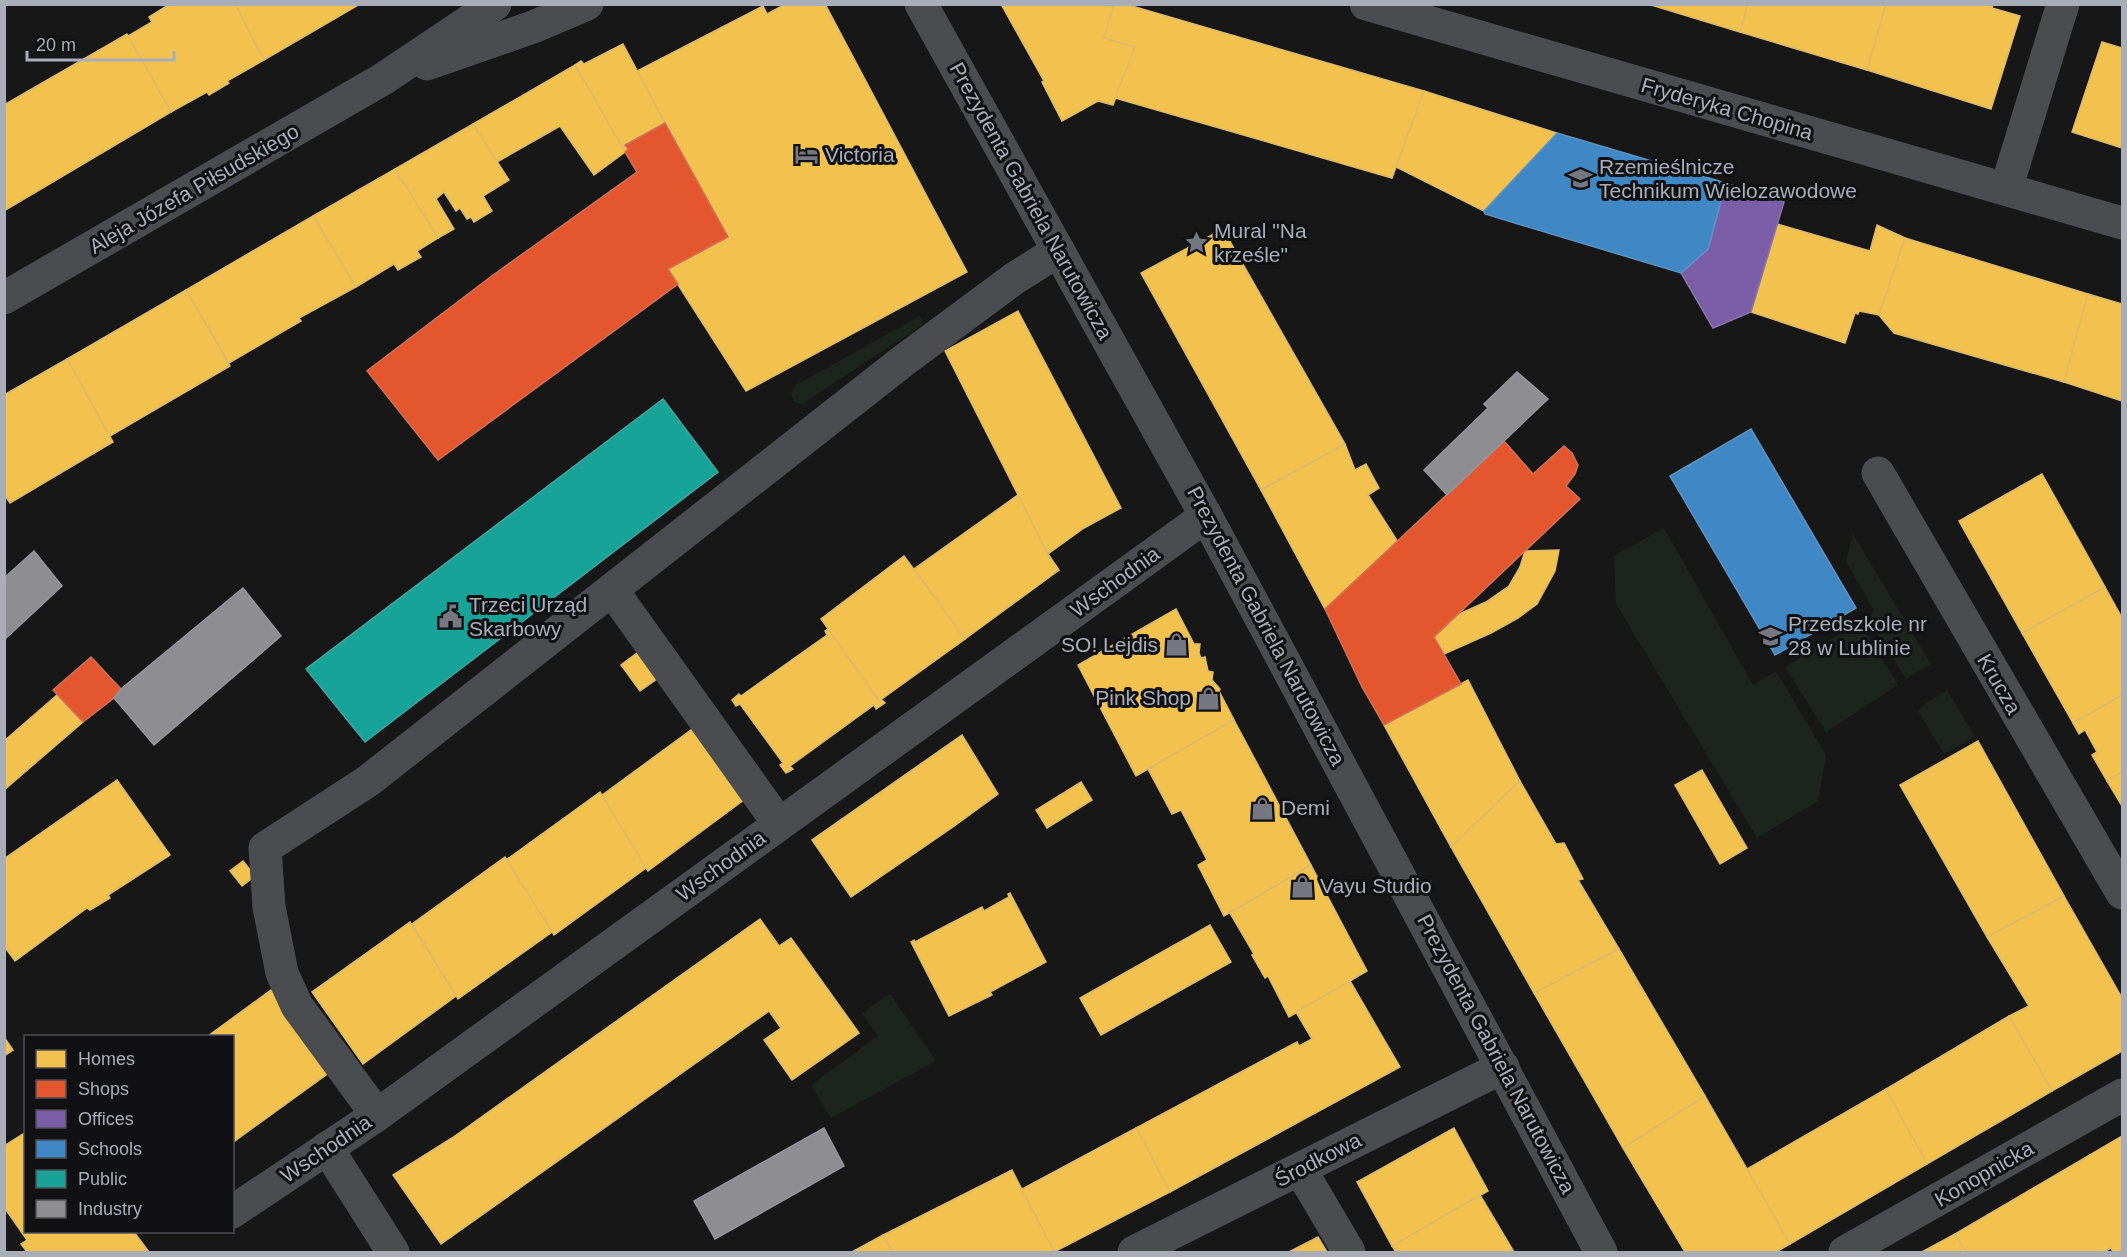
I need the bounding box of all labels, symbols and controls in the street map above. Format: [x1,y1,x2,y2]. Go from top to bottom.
scale bar [27,24,174,62]
text: 20 m [36,35,76,55]
street label: Prezydenta Gabriela Narutowicza [946,58,1117,343]
street label: Fryderyka Chopina [1639,73,1816,144]
street label: Aleja Józefa Piłsudskiego [85,119,303,258]
hotel icon: Victoria [794,142,820,168]
place label: Victoria [825,143,895,166]
place label: Rzemieślnicze Technikum Wielozawodowe [1599,155,1857,202]
school or university icon: Rzemieślnicze Technikum Wielozawodowe [1568,166,1594,192]
place label: Mural "Na krześle" [1214,219,1307,266]
place icon: Mural "Na krześle" [1183,230,1209,256]
street label: Prezydenta Gabriela Narutowicza [1183,482,1350,770]
street label: Wschodnia [1066,542,1164,621]
place label: Trzeci Urząd Skarbowy [469,593,587,640]
public building icon: Trzeci Urząd Skarbowy [438,604,464,630]
place label: Przedszkole nr 28 w Lublinie [1788,612,1927,659]
school or university icon: Przedszkole nr 28 w Lublinie [1757,623,1783,649]
shop icon: SO! Lejdis [1163,632,1189,658]
place label: SO! Lejdis [1061,633,1158,656]
street label: Krucza [1973,650,2026,718]
shop icon: Pink Shop [1196,685,1222,711]
place label: Pink Shop [1095,686,1191,709]
shop icon: Demi [1250,795,1276,821]
place label: Demi [1281,796,1330,819]
street label: Wschodnia [672,826,770,905]
shop icon: Vayu Studio [1289,873,1315,899]
place label: Vayu Studio [1320,874,1432,897]
street label: Prezydenta Gabriela Narutowicza [1413,910,1580,1198]
legend [24,1035,234,1233]
text: Homes [78,1049,135,1069]
text: Shops [78,1079,129,1099]
text: Offices [78,1109,134,1129]
street label: Wschodnia [276,1110,375,1187]
street label: Środkowa [1271,1128,1365,1191]
street label: Konopnicka [1930,1136,2037,1211]
text: Schools [78,1139,142,1159]
text: Public [78,1169,127,1189]
text: Industry [78,1199,142,1219]

